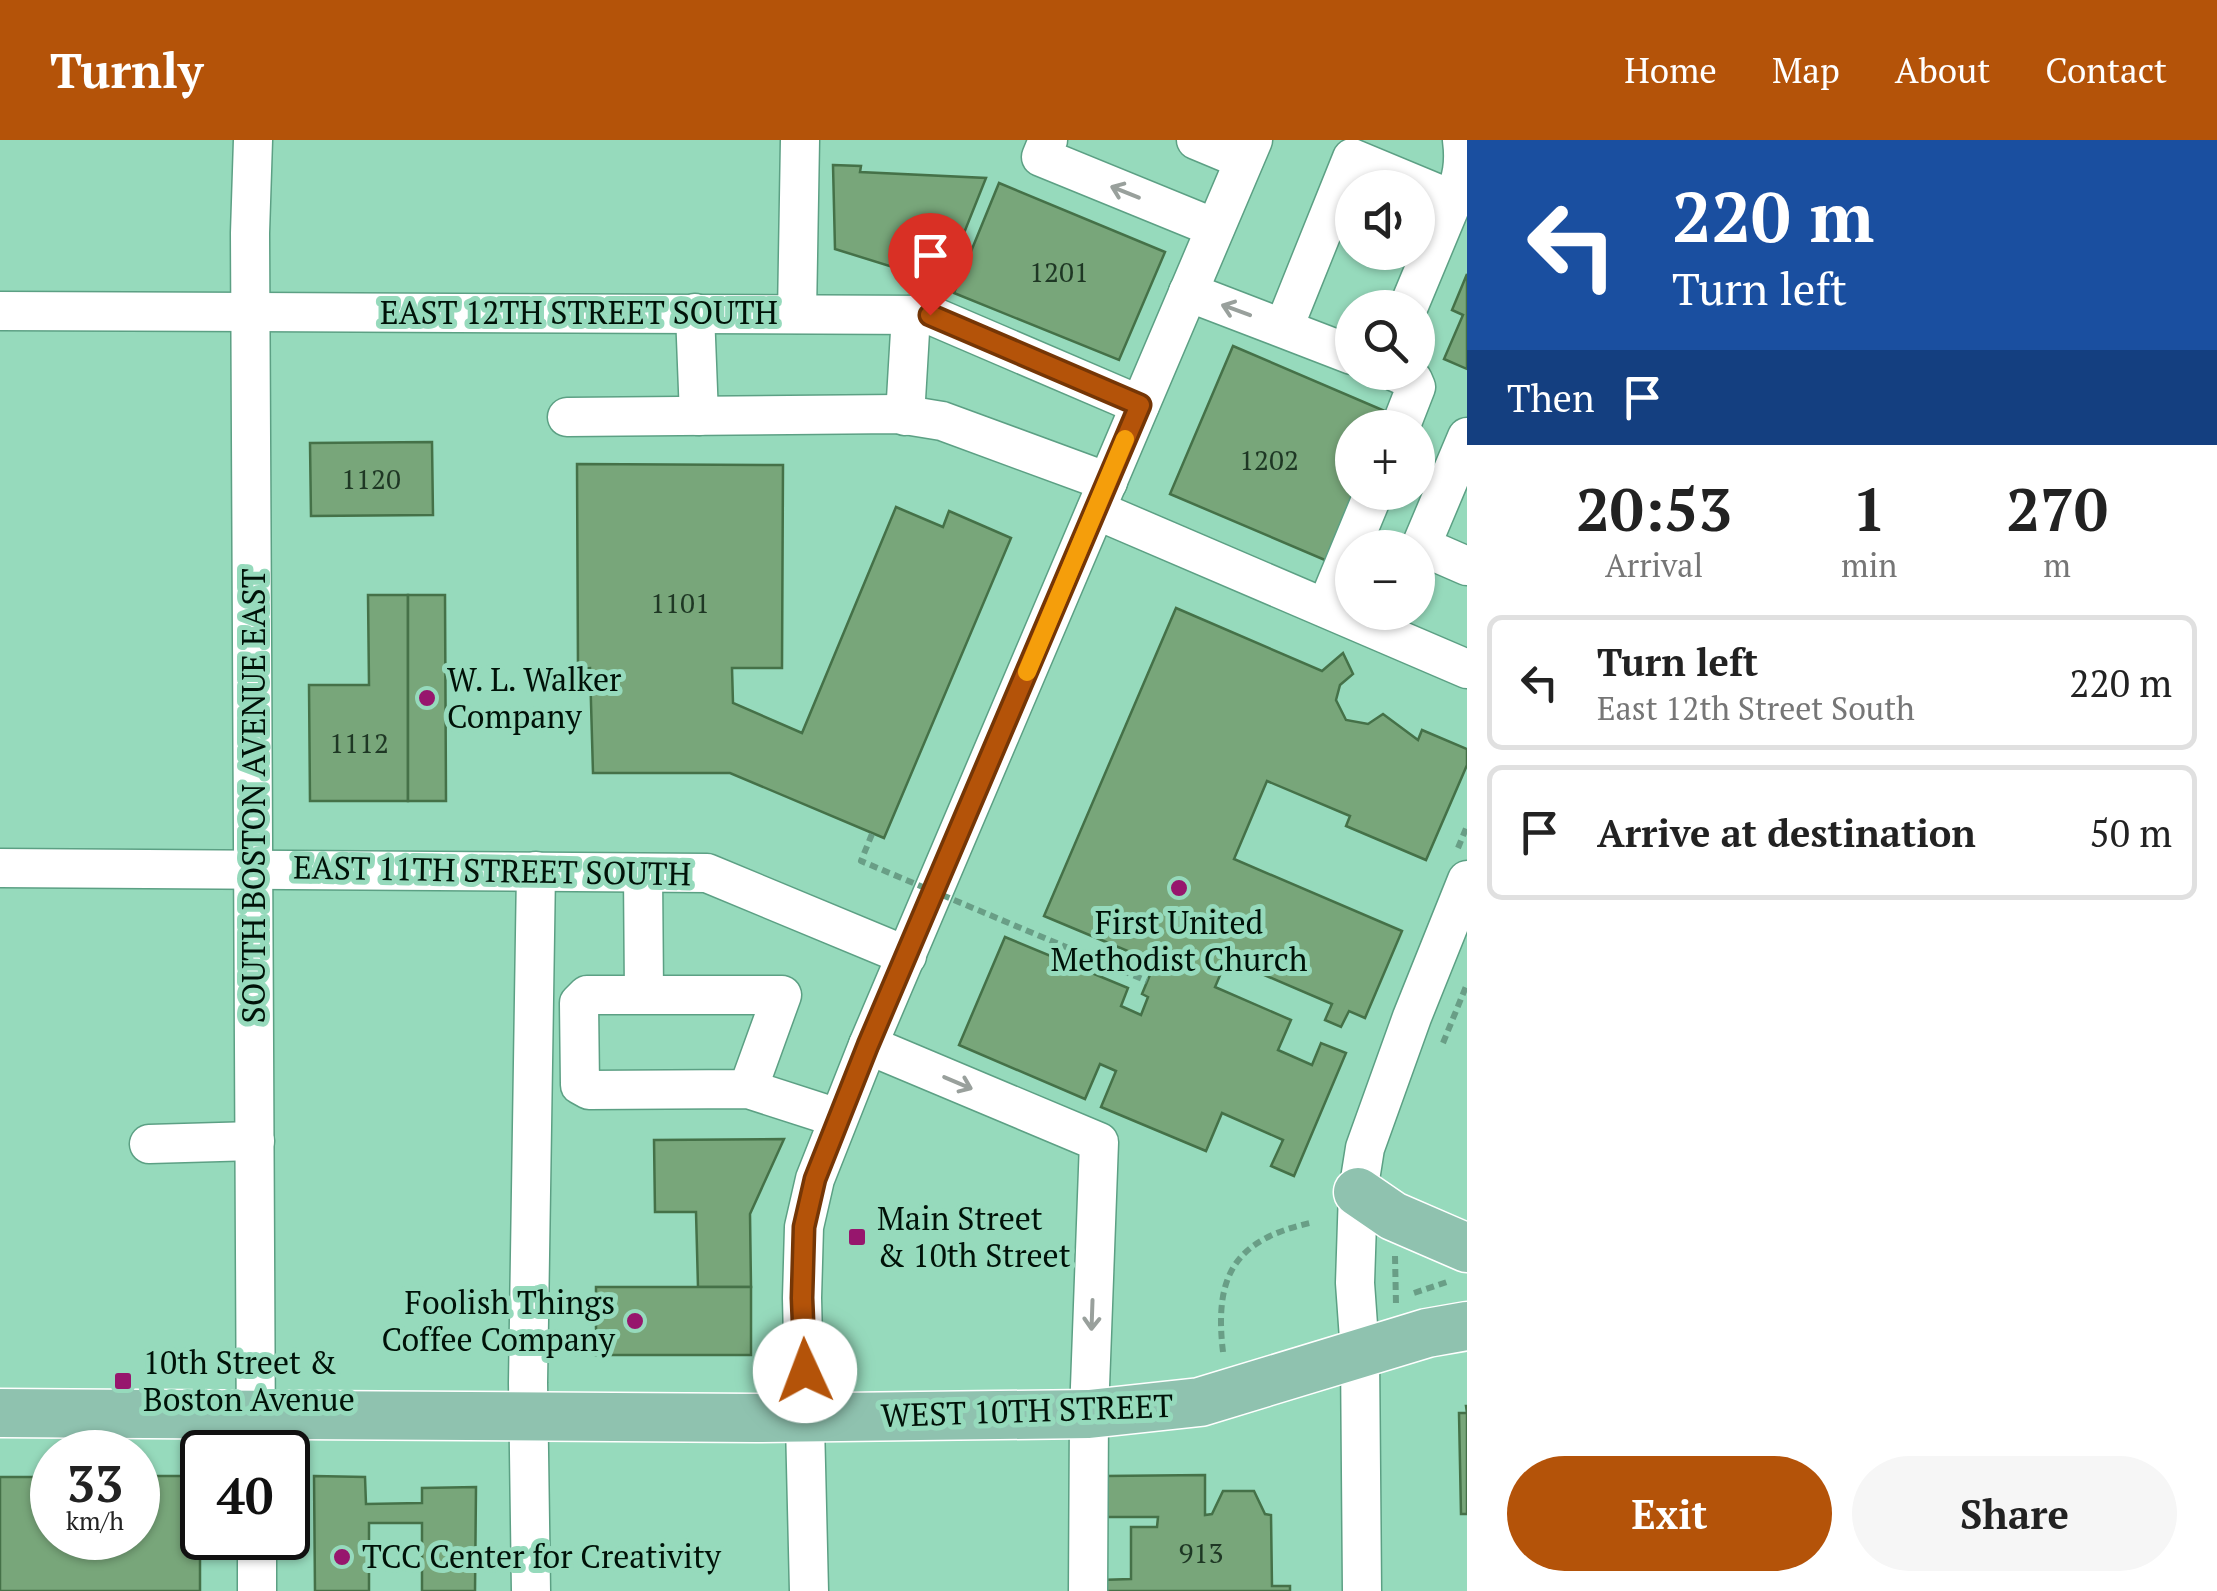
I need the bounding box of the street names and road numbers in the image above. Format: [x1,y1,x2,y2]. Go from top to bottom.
street label: EAST 12TH STREET SOUTH [380,291,778,333]
street label: SOUTH BOSTON AVENUE EAST [232,568,274,1023]
street label: EAST 11TH STREET SOUTH [293,846,691,894]
street label: WEST 10TH STREET [880,1384,1174,1436]

